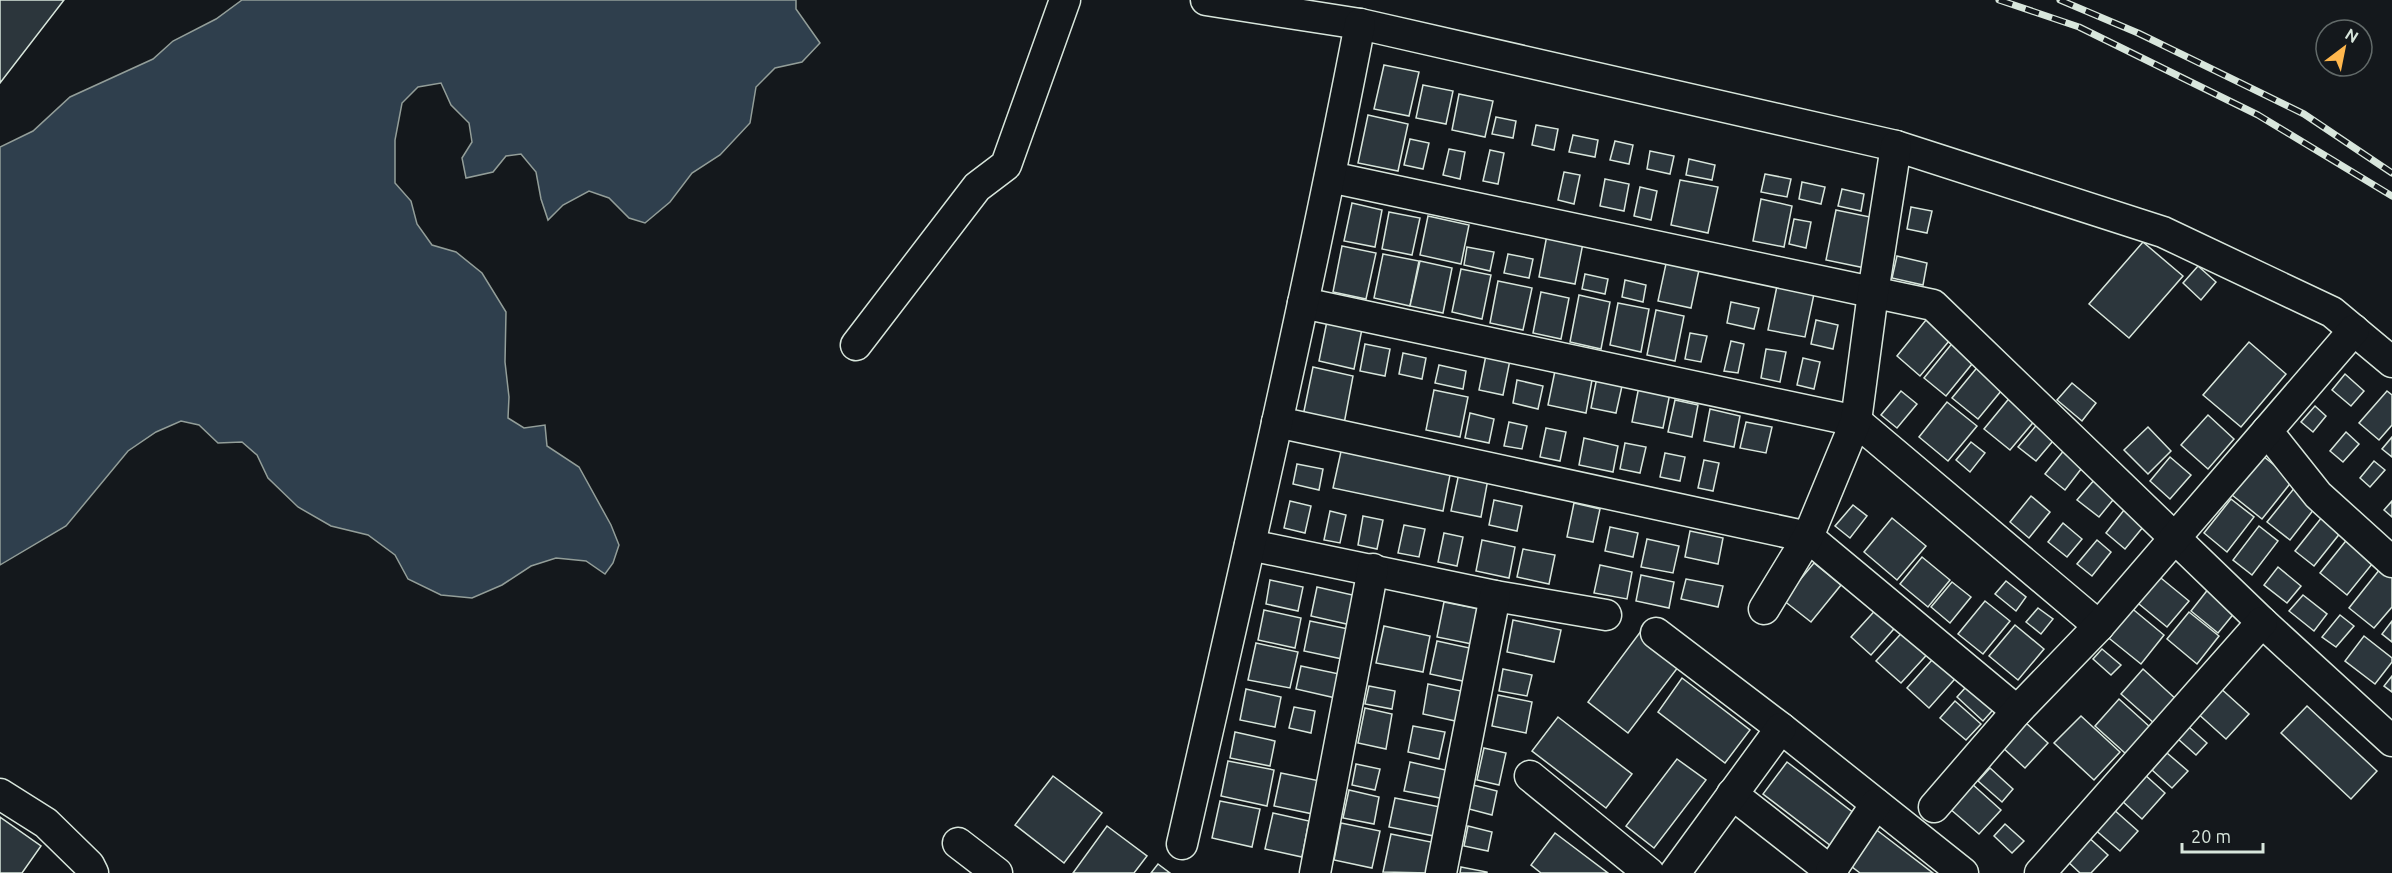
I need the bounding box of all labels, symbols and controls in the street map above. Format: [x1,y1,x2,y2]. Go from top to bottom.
north arrow [2314,18,2374,78]
text: N [2342,24,2362,46]
scale bar [2182,816,2263,854]
text: 20 m [2191,826,2231,846]

